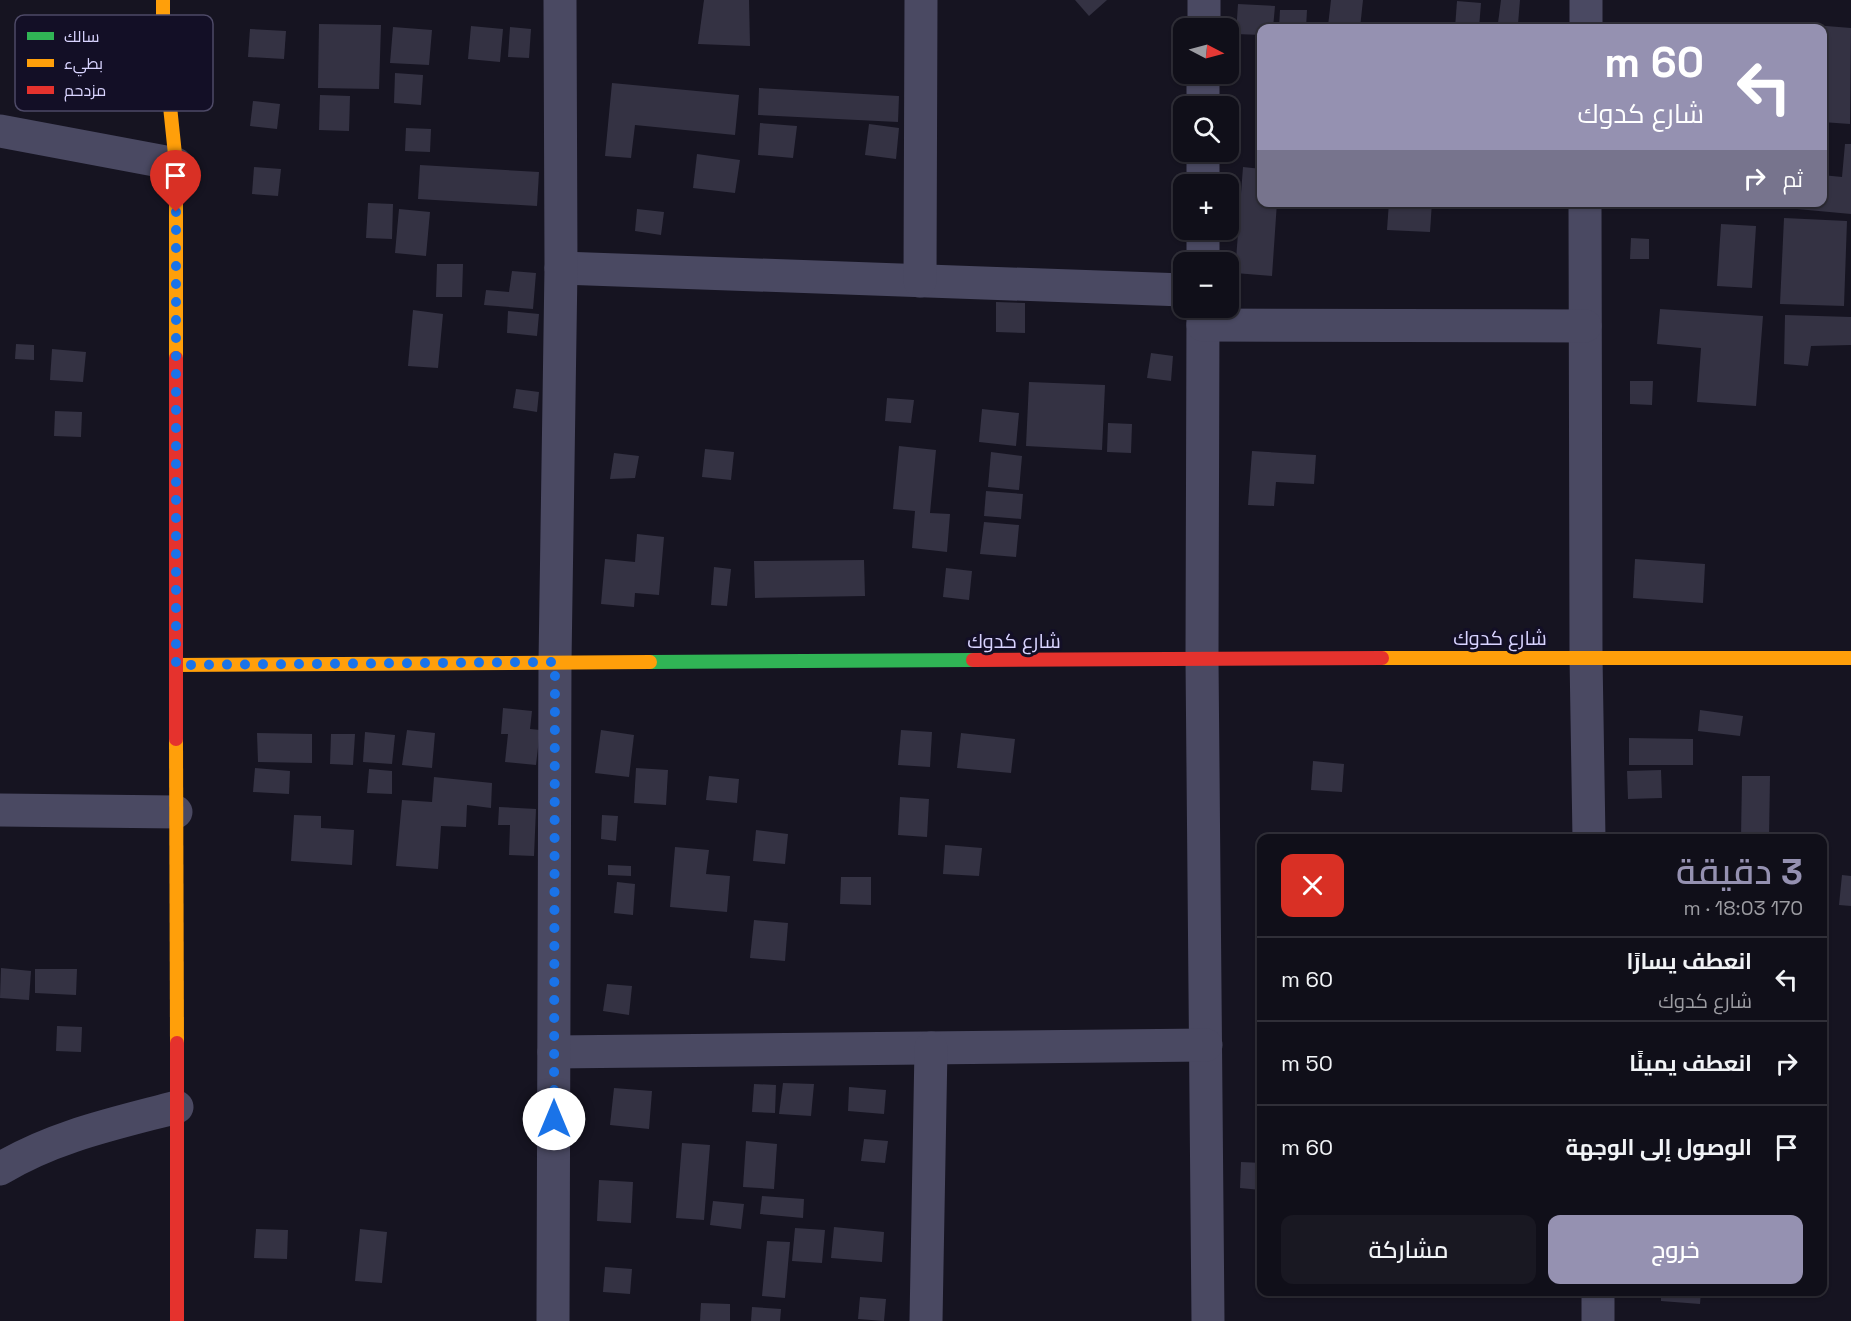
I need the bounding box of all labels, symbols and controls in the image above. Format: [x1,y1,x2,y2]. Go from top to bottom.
legend [15,15,213,111]
north arrow [1173,18,1239,84]
map controls [1173,18,1239,318]
text: سالك [64,26,99,47]
text: 60 m [1604,36,1704,89]
icon: left [1725,48,1803,126]
text: بطيء [64,53,103,77]
text: مزدحم [64,80,106,102]
button: search [1173,96,1239,162]
text: شارع كدوك [1578,96,1704,131]
pin [150,150,201,212]
icon: arrive [159,159,192,192]
icon: right [1738,162,1771,195]
text: ثم [1783,165,1803,193]
button: + [1173,174,1239,240]
button: − [1173,252,1239,318]
street label: شارع كدوك [1453,625,1547,652]
street label: شارع كدوك [967,628,1061,655]
text: 3 دقيقة [1676,849,1803,895]
button: close [1281,854,1344,917]
text: 170 m · 18:03 [1684,895,1803,921]
text: انعطف يسارًا [1626,947,1752,975]
icon: left [1770,963,1803,996]
text: 60 m [1281,965,1333,993]
text: شارع كدوك [1658,988,1752,1014]
icon: right [1770,1047,1803,1080]
text: 50 m [1281,1049,1333,1077]
text: انعطف يمينًا [1629,1049,1752,1077]
position arrow [522,1087,586,1151]
icon: arrive [1770,1131,1803,1164]
text: 60 m [1281,1133,1333,1161]
text: الوصول إلى الوجهة [1566,1133,1752,1161]
button: مشاركة [1281,1215,1536,1284]
button: خروج [1548,1215,1803,1284]

